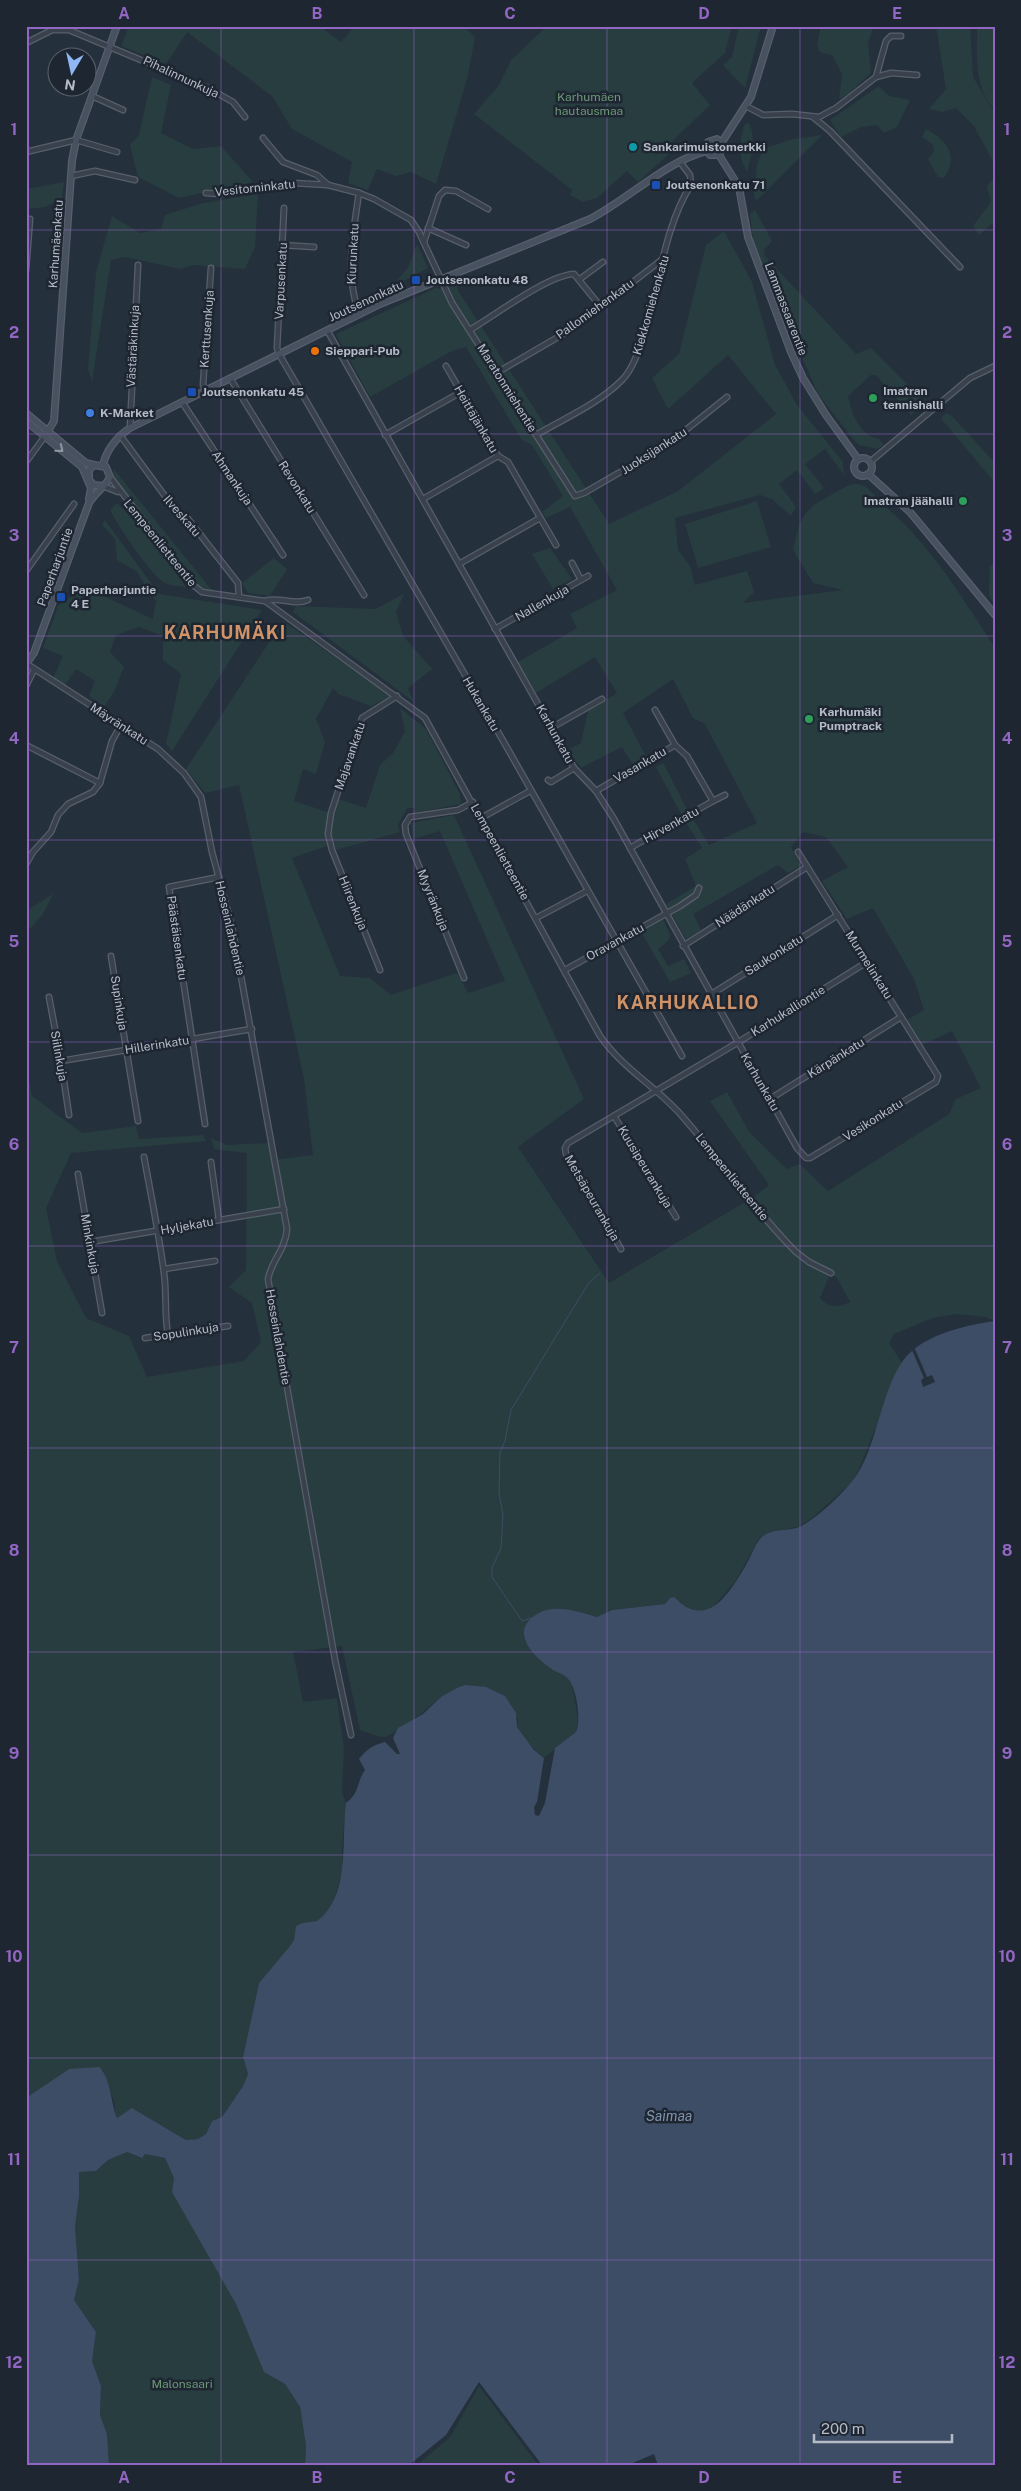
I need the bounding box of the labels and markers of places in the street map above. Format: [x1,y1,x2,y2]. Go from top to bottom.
place label: Sankarimuistomerkki [643,140,766,154]
marker: Sankarimuistomerkki [627,141,639,153]
place label: Joutsenonkatu 71 [666,178,765,192]
marker: Joutsenonkatu 71 [650,179,662,191]
place label: Joutsenonkatu 48 [426,273,528,287]
marker: Joutsenonkatu 48 [410,274,422,286]
place label: Sieppari-Pub [325,344,400,358]
marker: Sieppari-Pub [309,345,321,357]
place label: Imatran tennishalli [883,384,943,412]
place label: Joutsenonkatu 45 [202,385,304,399]
marker: Joutsenonkatu 45 [186,386,198,398]
marker: Imatran tennishalli [867,392,879,404]
place label: K-Market [100,406,154,420]
marker: K-Market [84,407,96,419]
place label: Imatran jäähalli [864,494,953,508]
marker: Imatran jäähalli [957,495,969,507]
place label: Paperharjuntie 4 E [71,583,156,611]
marker: Paperharjuntie 4 E [55,591,67,603]
place label: Karhumäki Pumptrack [819,705,882,733]
marker: Karhumäki Pumptrack [803,713,815,725]

